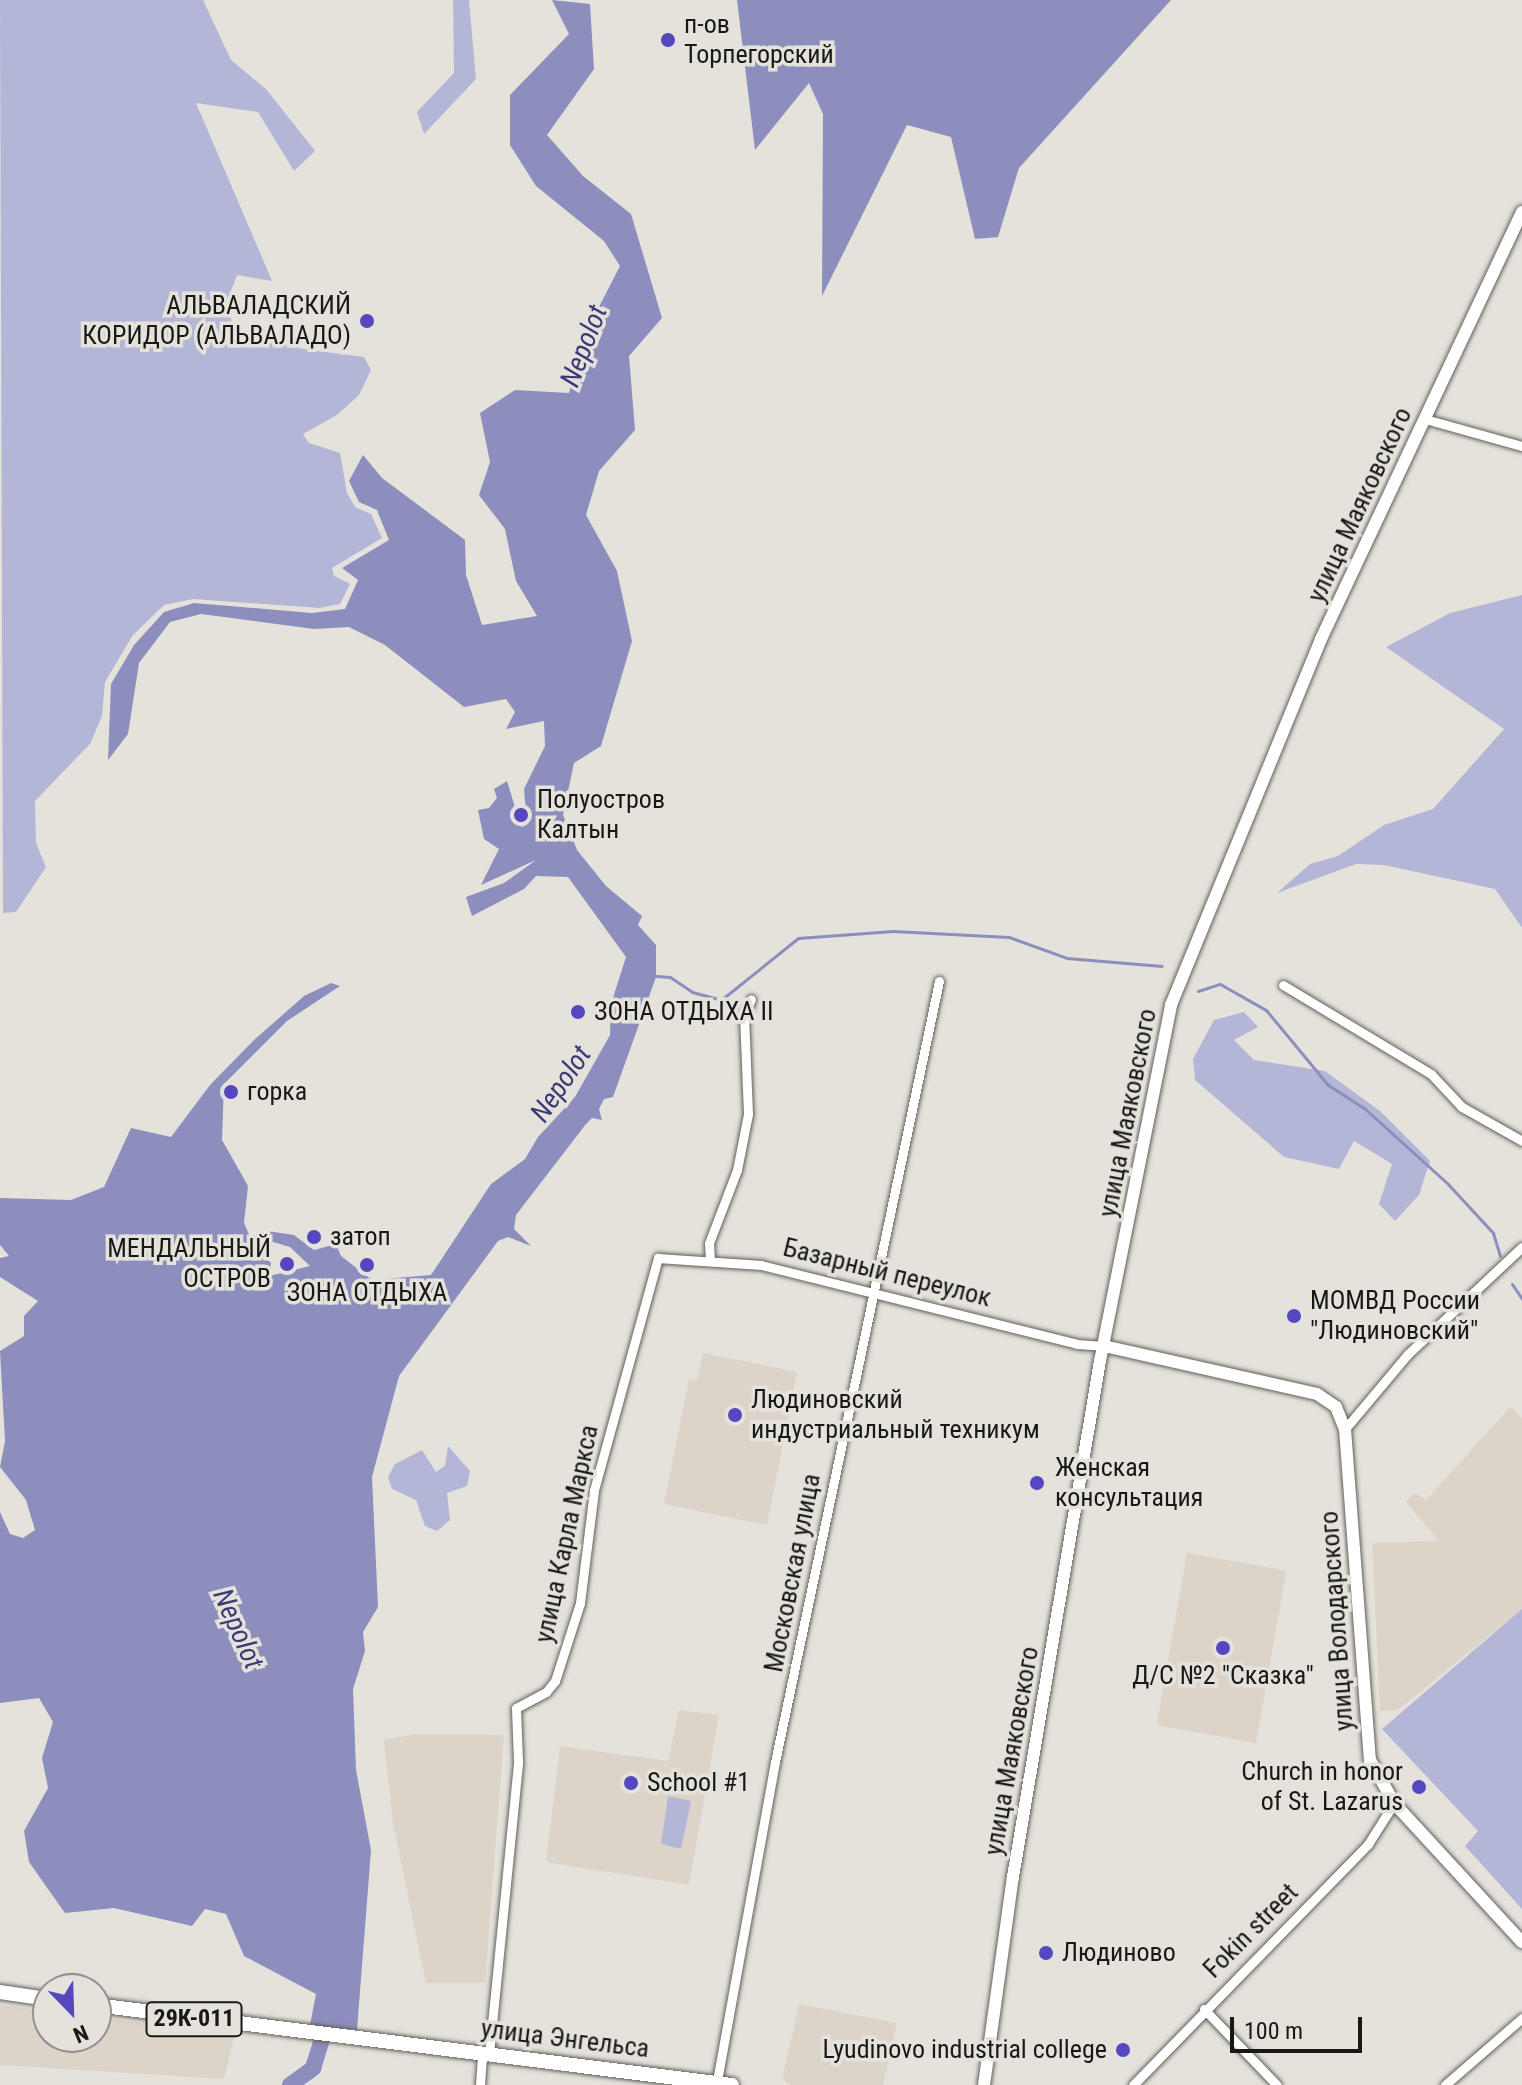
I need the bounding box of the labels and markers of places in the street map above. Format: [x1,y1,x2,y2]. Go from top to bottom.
place label: п-ов Торпегорский [684,9,834,70]
marker: п-ов Торпегорский [659,31,677,49]
place label: АЛЬВАЛАДСКИЙ КОРИДОР (АЛЬВАЛАДО) [82,290,351,352]
marker: АЛЬВАЛАДСКИЙ КОРИДОР (АЛЬВАЛАДО) [358,312,376,330]
place label: Полуостров Калтын [537,784,665,846]
marker: Полуостров Калтын [512,806,530,824]
place label: ЗОНА ОТДЫХА II [594,996,773,1028]
marker: ЗОНА ОТДЫХА II [569,1003,587,1021]
place label: горка [247,1076,307,1108]
marker: горка [222,1083,240,1101]
place label: затоп [330,1221,391,1253]
marker: затоп [305,1228,323,1246]
place label: МЕНДАЛЬНЫЙ ОСТРОВ [107,1233,271,1294]
marker: МЕНДАЛЬНЫЙ ОСТРОВ [278,1255,296,1273]
marker: ЗОНА ОТДЫХА [358,1256,376,1274]
place label: ЗОНА ОТДЫХА [287,1277,447,1309]
place label: МОМВД России "Людиновский" [1310,1285,1480,1346]
marker: МОМВД России "Людиновский" [1285,1307,1303,1325]
place label: Людиновский индустриальный техникум [751,1384,1040,1446]
marker: Людиновский индустриальный техникум [726,1406,744,1424]
place label: Женская консультация [1055,1452,1203,1514]
marker: Женская консультация [1026,1472,1048,1494]
marker: Д/С №2 "Сказка" [1214,1639,1232,1657]
place label: Д/С №2 "Сказка" [1132,1660,1314,1692]
place label: Church in honor of St. Lazarus [1241,1756,1403,1818]
place label: School #1 [647,1767,750,1799]
marker: School #1 [622,1774,640,1792]
marker: Church in honor of St. Lazarus [1410,1778,1428,1796]
place label: Людиново [1062,1937,1176,1969]
marker: Людиново [1037,1944,1055,1962]
place label: Lyudinovo industrial college [823,2034,1107,2066]
marker: Lyudinovo industrial college [1114,2041,1132,2059]

